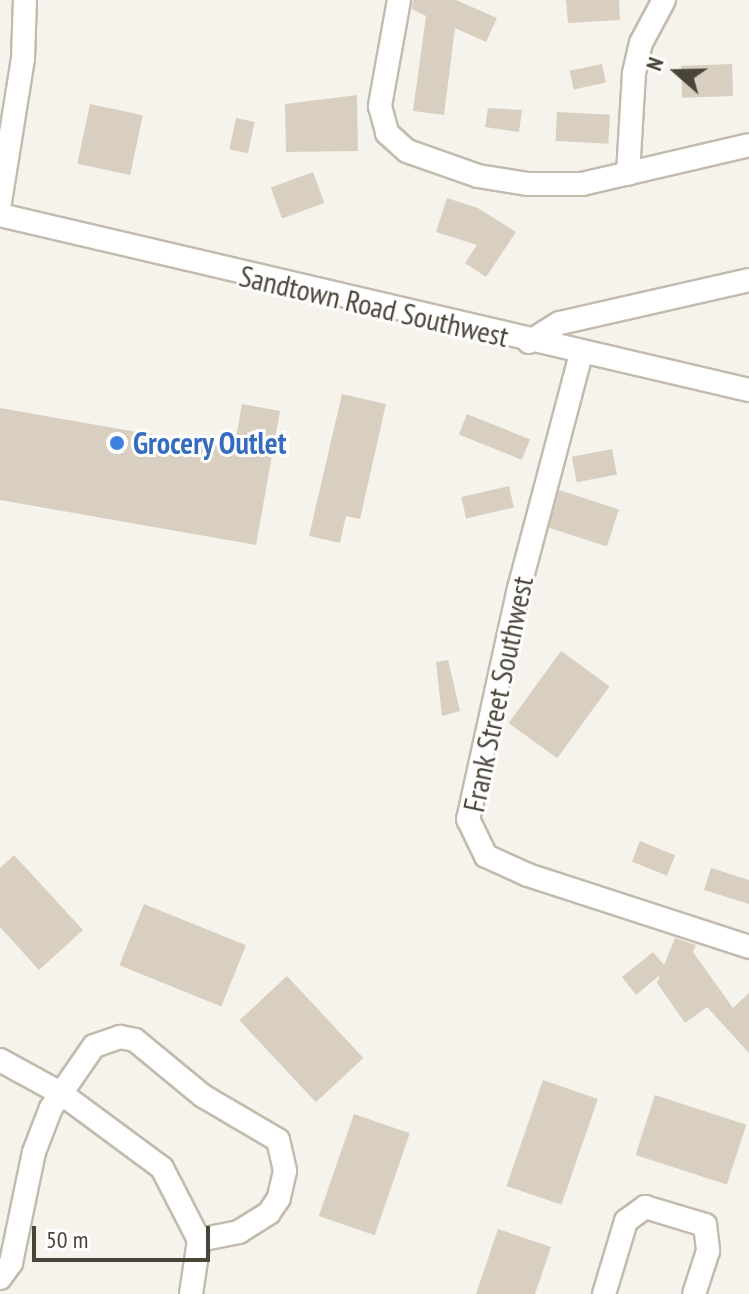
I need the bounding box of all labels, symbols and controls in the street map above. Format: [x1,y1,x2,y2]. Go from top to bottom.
north arrow [637,32,717,112]
text: N [639,53,670,74]
street label: Sandtown Road Southwest [236,258,512,354]
place label: Grocery Outlet [133,425,288,461]
marker: Grocery Outlet [108,434,126,452]
street label: Frank Street Southwest [455,573,541,815]
scale bar [36,1210,214,1260]
text: 50 m [46,1224,88,1255]

